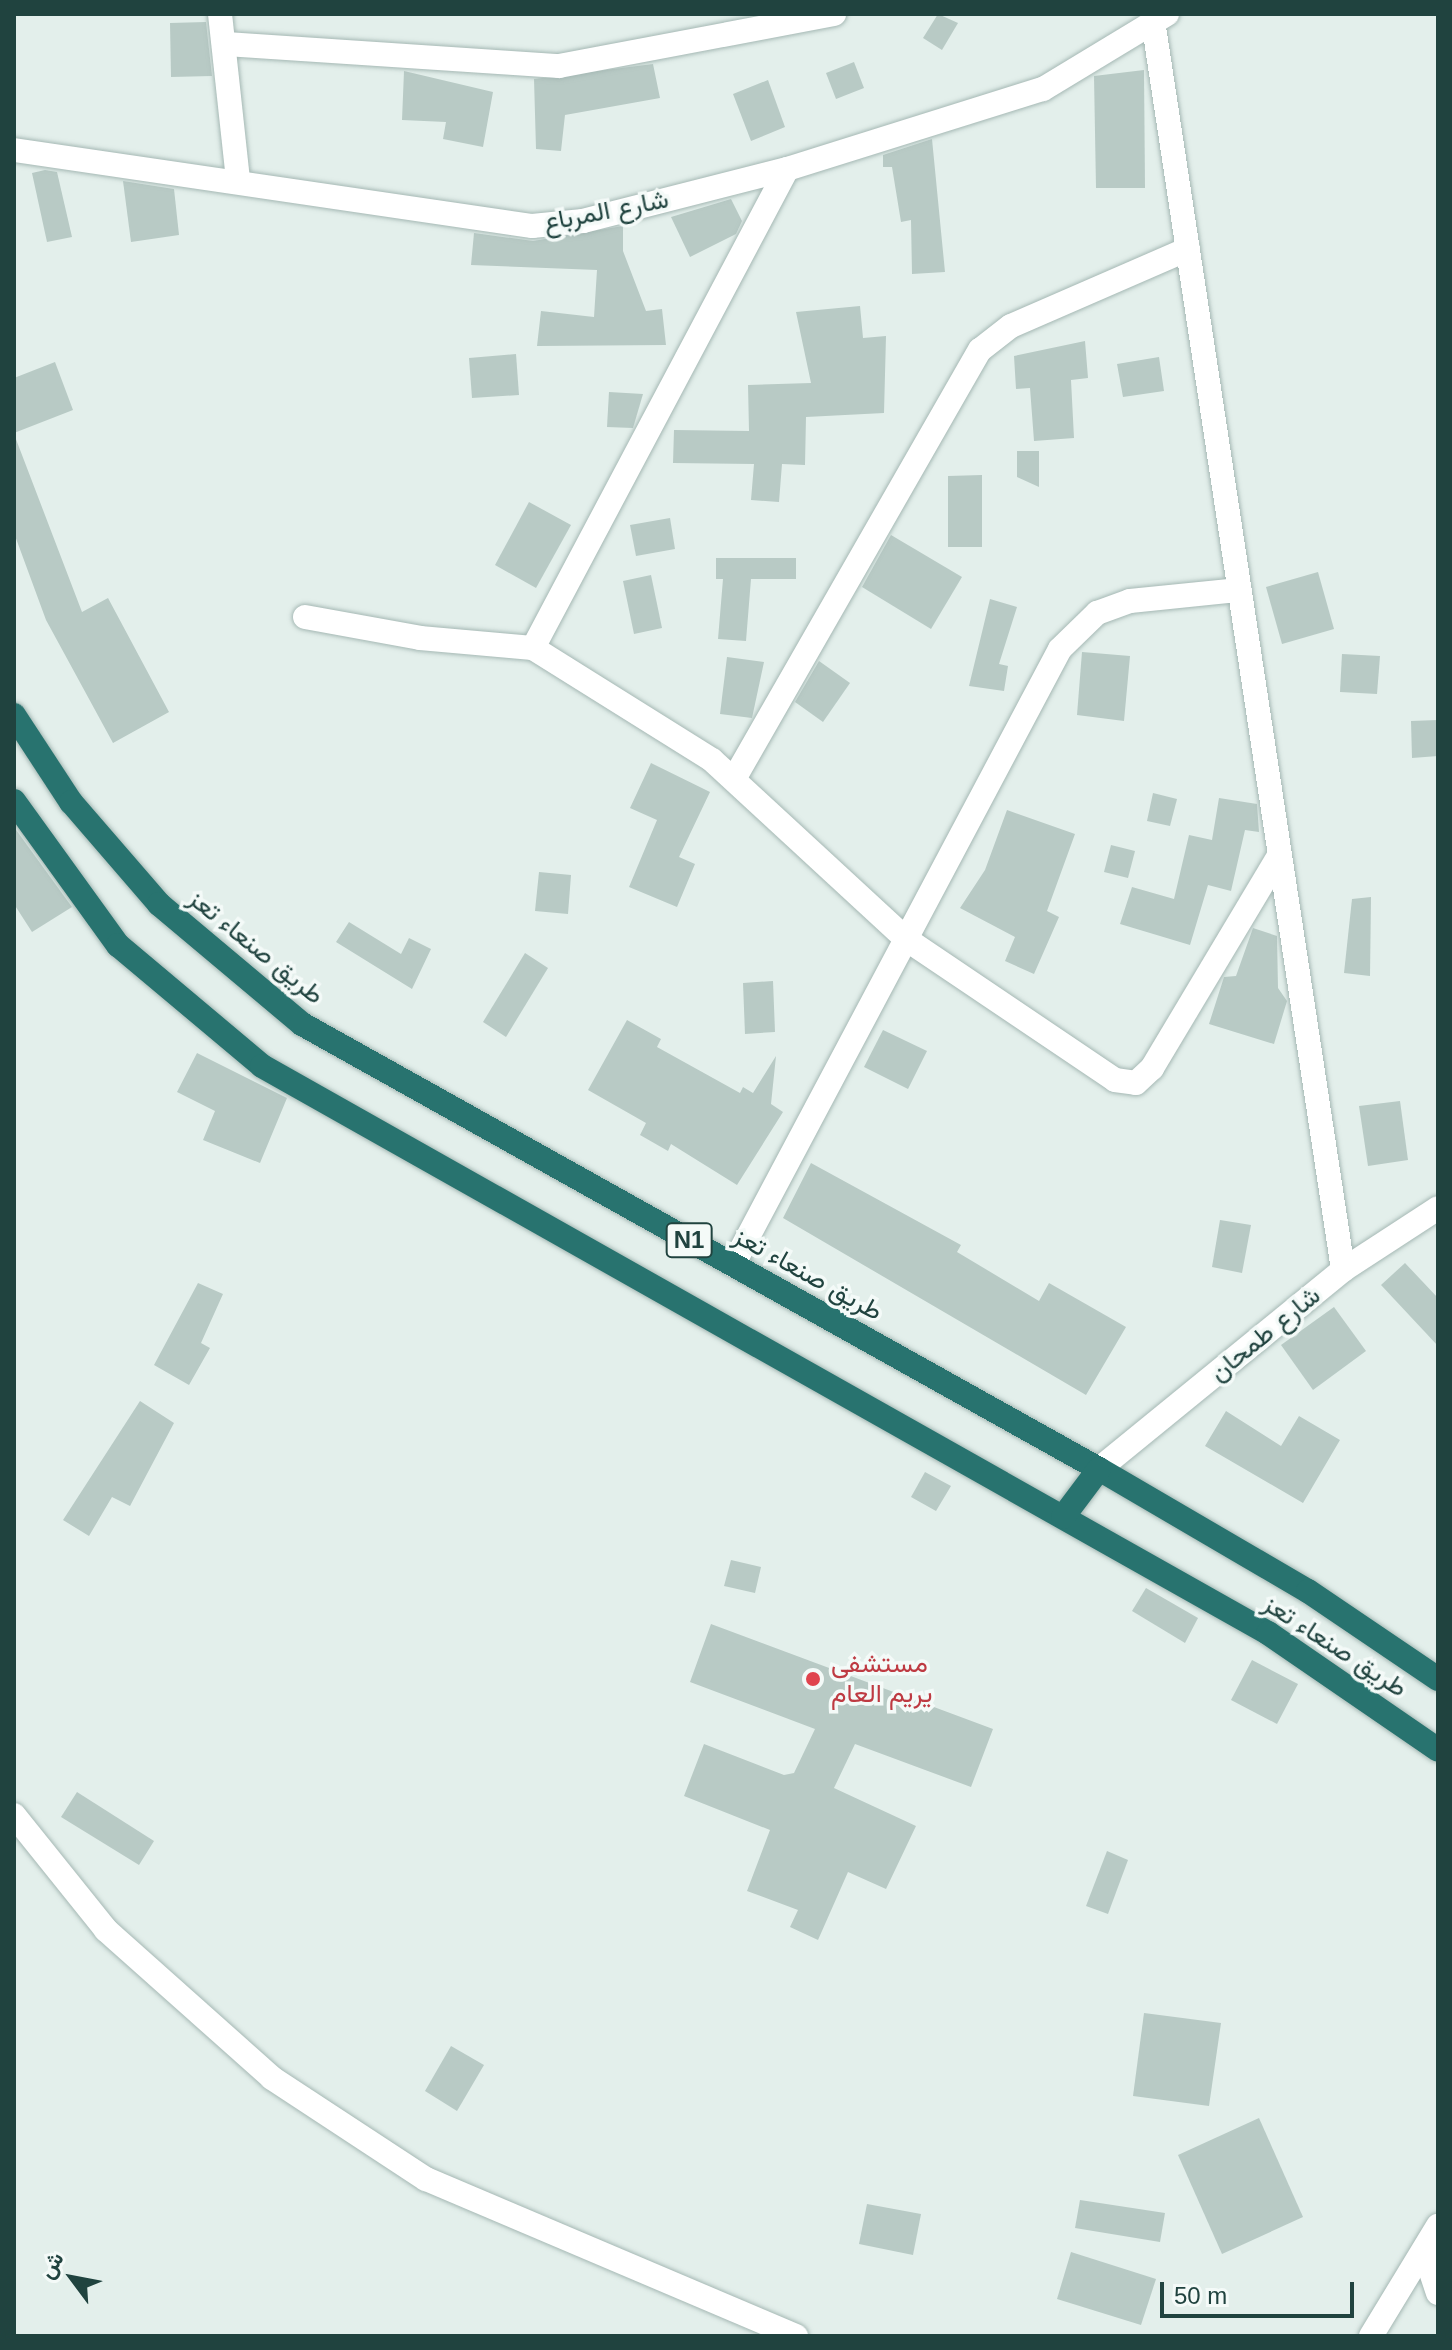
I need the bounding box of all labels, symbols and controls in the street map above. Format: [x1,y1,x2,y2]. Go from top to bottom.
street label: شارع المرباع [541,184,671,238]
street label: طريق صنعاء تعز [182,883,330,1011]
road number: N1 [665,1220,713,1260]
street label: طريق صنعاء تعز [728,1220,888,1328]
street label: شارع طمحان [1203,1280,1327,1388]
street label: طريق صنعاء تعز [1257,1588,1413,1704]
place label: مستشفى يريم العام [831,1648,932,1710]
marker: مستشفى يريم العام [802,1668,824,1690]
north arrow [32,2238,112,2318]
text: ش [34,2247,69,2283]
scale bar [1164,2266,1358,2316]
text: 50 m [1174,2282,1227,2309]

